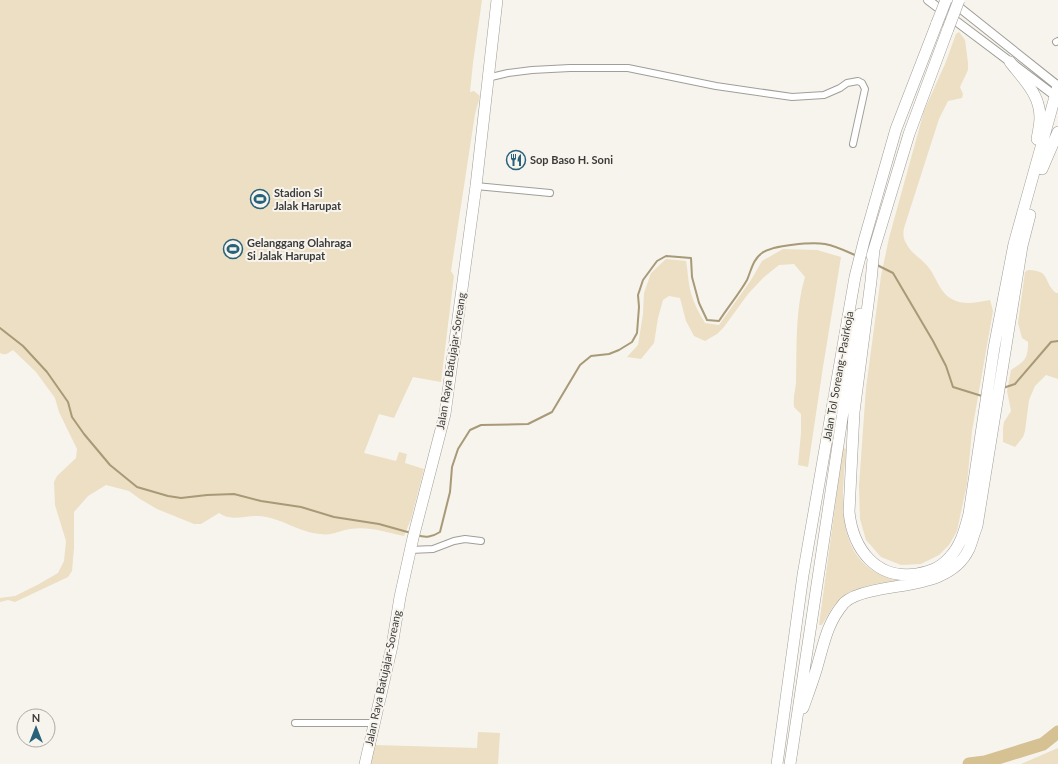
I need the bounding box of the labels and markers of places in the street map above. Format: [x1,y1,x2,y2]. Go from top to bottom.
restaurant icon: Sop Baso H. Soni [505,149,527,171]
place label: Sop Baso H. Soni [530,153,613,166]
place label: Stadion Si Jalak Harupat [274,186,342,212]
sports icon: Stadion Si Jalak Harupat [249,188,271,210]
place label: Gelanggang Olahraga Si Jalak Harupat [247,236,352,262]
sports icon: Gelanggang Olahraga Si Jalak Harupat [222,238,244,260]

